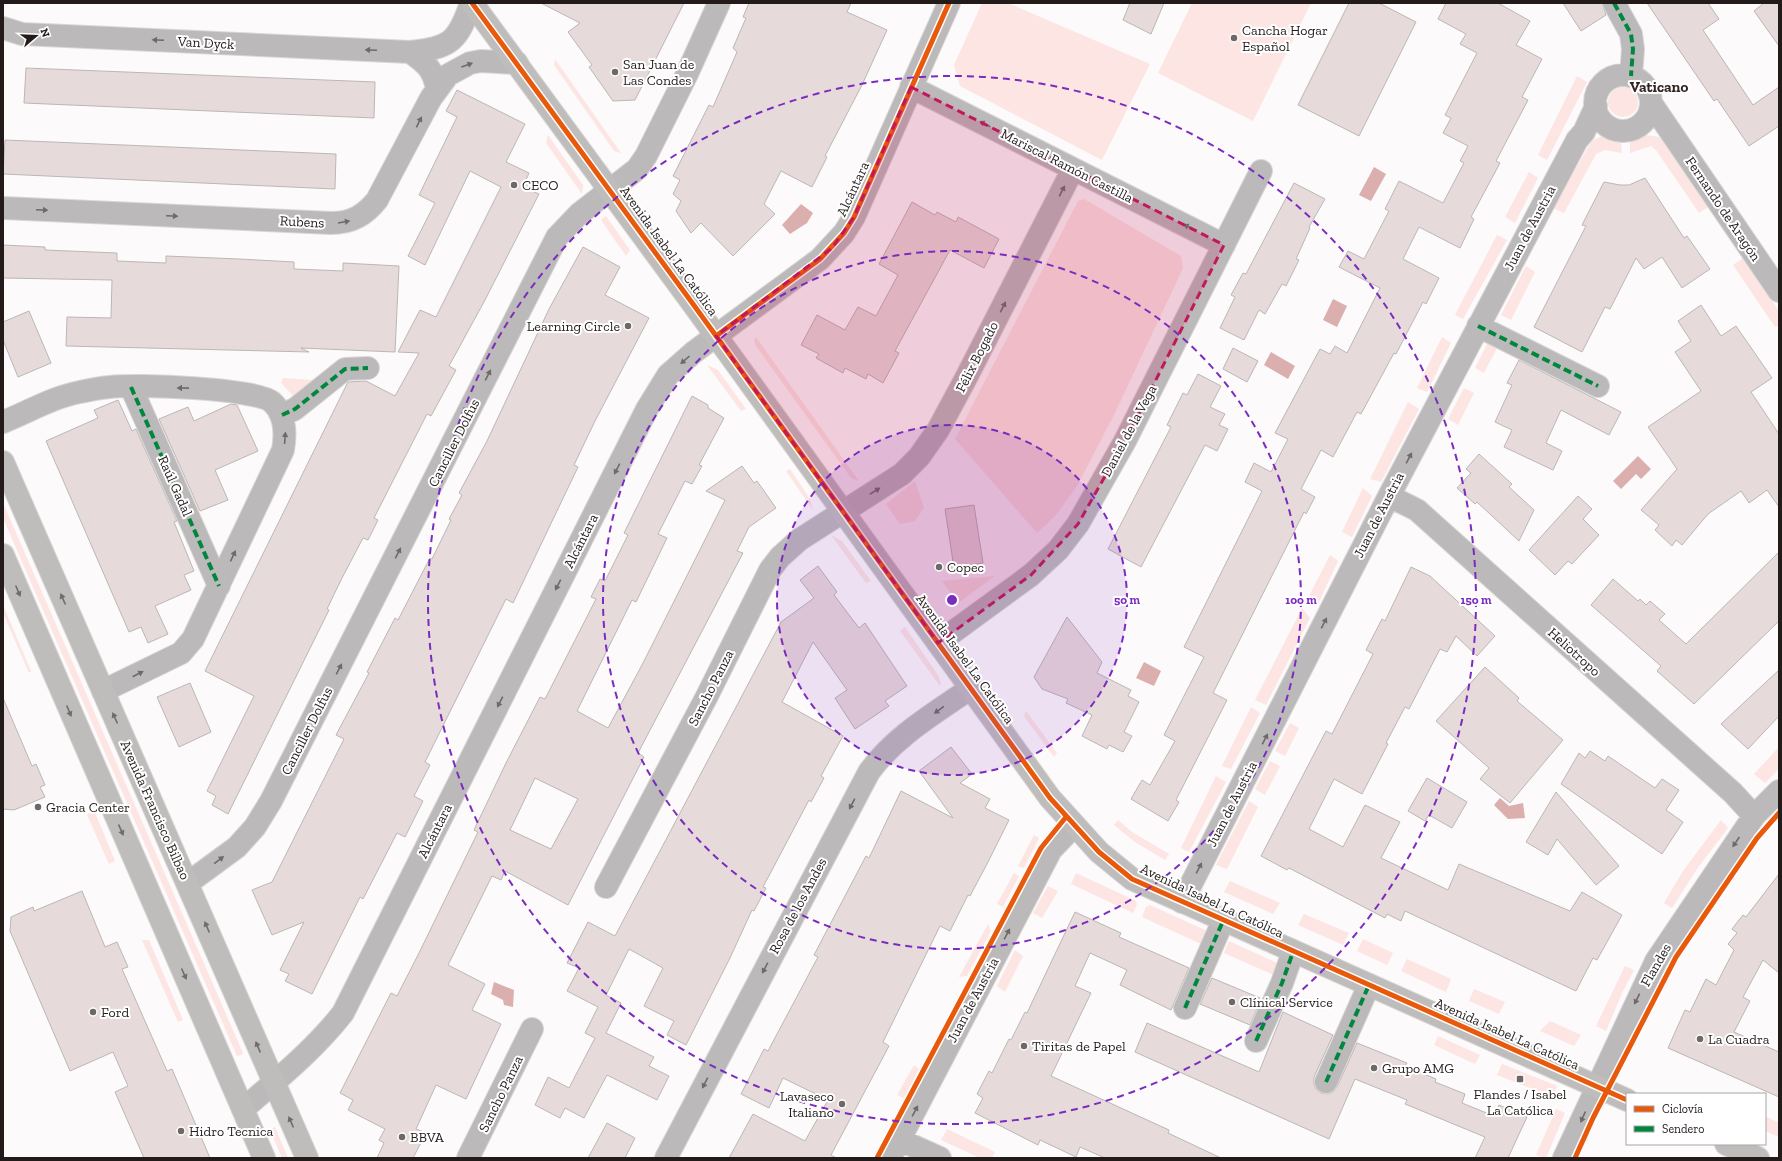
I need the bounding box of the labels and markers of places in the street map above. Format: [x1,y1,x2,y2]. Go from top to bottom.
place label: Cancha Hogar Español [1242,22,1328,55]
marker: Cancha Hogar Español [1229,33,1239,43]
place label: San Juan de Las Condes [623,56,695,89]
marker: San Juan de Las Condes [610,67,620,77]
place label: CECO [522,177,559,194]
marker: CECO [509,180,519,190]
place label: Learning Circle [527,318,620,335]
marker: Learning Circle [623,321,633,331]
place label: Copec [947,559,984,576]
marker: Copec [934,562,944,572]
centre of rings [945,593,959,607]
place label: Gracia Center [46,799,130,816]
marker: Gracia Center [33,802,43,812]
place label: Clínical Service [1240,994,1333,1011]
marker: Clínical Service [1227,997,1237,1007]
place label: Ford [101,1004,130,1021]
marker: Ford [88,1007,98,1017]
place label: La Cuadra [1708,1031,1770,1048]
marker: La Cuadra [1695,1034,1705,1044]
place label: Tiritas de Papel [1032,1038,1126,1055]
marker: Tiritas de Papel [1019,1041,1029,1051]
place label: Grupo AMG [1382,1060,1454,1077]
marker: Grupo AMG [1369,1063,1379,1073]
marker: Flandes / Isabel La Católica [1515,1074,1525,1084]
place label: Flandes / Isabel La Católica [1474,1086,1567,1119]
place label: Lavaseco Italiano [780,1088,834,1121]
marker: Lavaseco Italiano [837,1099,847,1109]
place label: Hidro Tecnica [189,1123,273,1140]
marker: Hidro Tecnica [176,1126,186,1136]
place label: BBVA [410,1129,445,1146]
marker: BBVA [397,1132,407,1142]

